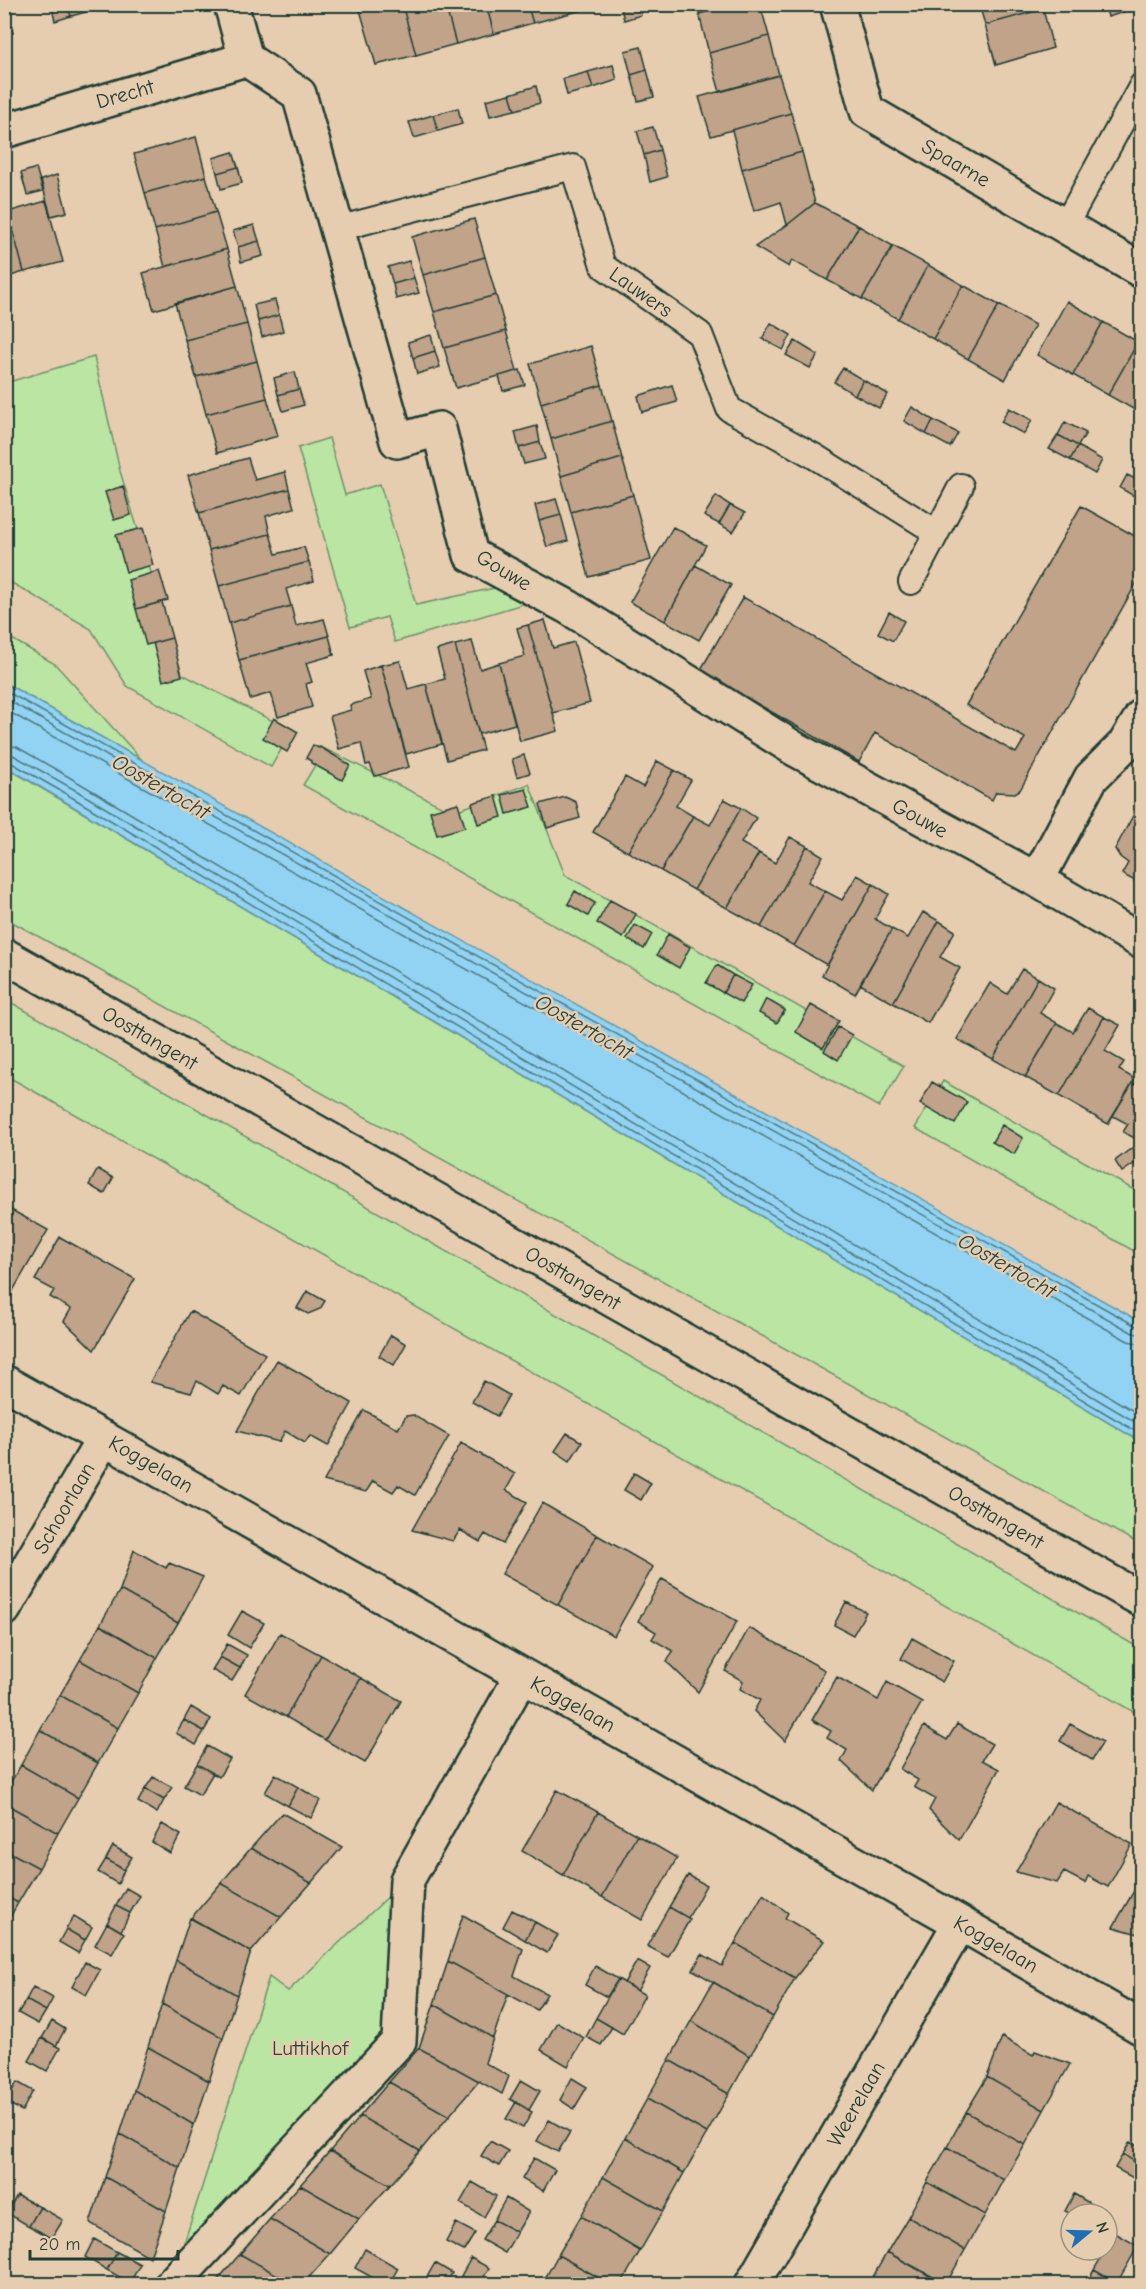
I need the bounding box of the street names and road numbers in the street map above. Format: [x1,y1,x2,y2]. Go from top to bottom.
street label: Drecht [93,74,158,114]
street label: Spaarne [918,134,994,192]
street label: Lauwers [605,262,677,322]
street label: Gouwe [472,544,536,596]
street label: Gouwe [888,793,952,843]
street label: Oosttangent [98,1001,203,1075]
street label: Oosttangent [521,1241,626,1315]
street label: Koggelaan [104,1430,198,1498]
street label: Schoorlaan [28,1458,100,1558]
street label: Oosttangent [944,1480,1049,1554]
street label: Koggelaan [526,1671,620,1737]
street label: Koggelaan [949,1910,1043,1978]
street label: Weerelaan [822,2057,890,2151]

